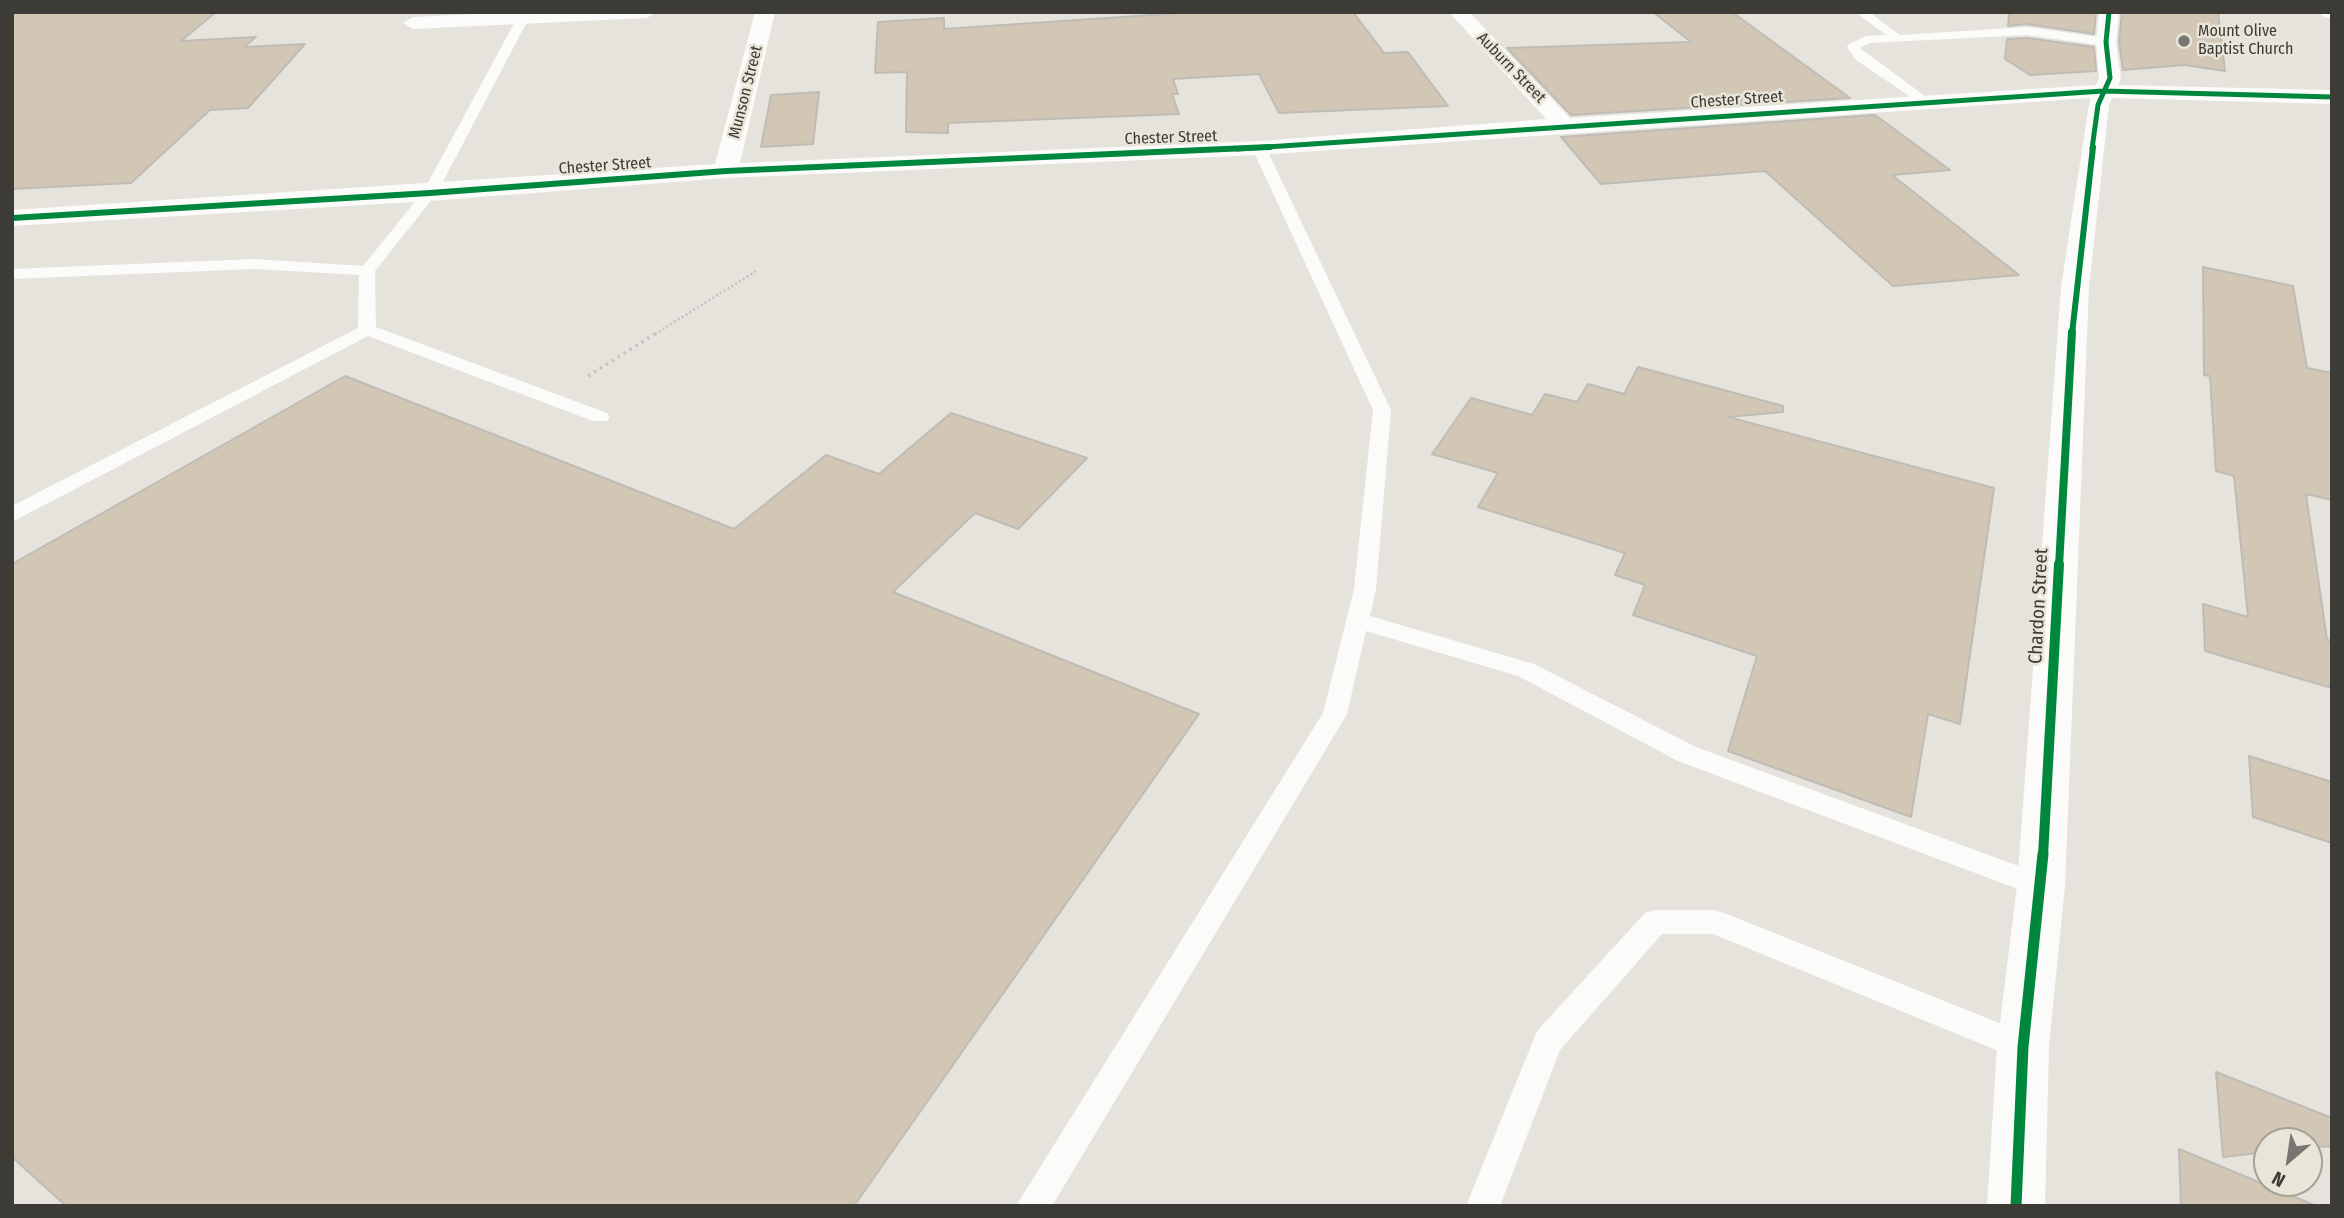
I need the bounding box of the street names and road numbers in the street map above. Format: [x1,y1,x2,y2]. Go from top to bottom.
street label: Auburn Street [1473,29,1549,107]
street label: Munson Street [725,44,767,140]
street label: Chester Street [1690,87,1784,113]
street label: Chester Street [1124,127,1218,149]
street label: Chester Street [558,153,652,179]
street label: Chardon Street [2025,547,2053,665]

